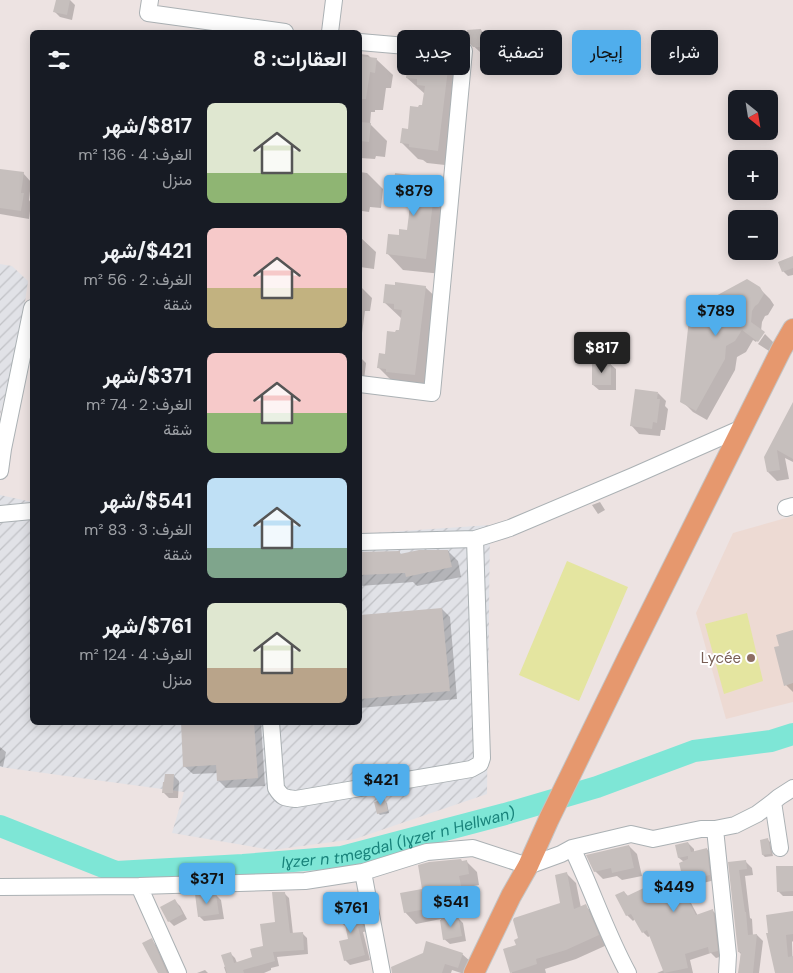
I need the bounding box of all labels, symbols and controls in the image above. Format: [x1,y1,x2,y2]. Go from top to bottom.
chip: جديد [397,30,470,75]
chip: تصفية [480,30,562,75]
chip: إيجار [572,30,641,75]
chip: شراء [651,30,718,75]
text: العقارات: 8 [253,45,347,73]
icon: filters [45,46,73,74]
north arrow [728,90,778,140]
map controls [728,90,778,260]
text: $817/شهر [103,112,192,140]
icon: home [247,123,307,183]
text: الغرف: 4 · 136 m² [78,144,192,165]
button: + [728,150,778,200]
text: منزل [162,169,192,190]
pin: $879 [384,174,444,217]
text: $879 [395,180,433,201]
button: − [728,210,778,260]
text: $421/شهر [101,237,192,265]
icon: home [247,248,307,308]
text: الغرف: 2 · 56 m² [84,269,192,290]
text: شقة [163,294,192,315]
pin: $789 [686,294,746,337]
text: $789 [697,300,735,321]
pin: $817 [572,332,632,374]
text: $817 [585,337,619,358]
text: $371/شهر [103,362,192,390]
icon: home [247,373,307,433]
text: الغرف: 2 · 74 m² [86,394,192,415]
text: شقة [163,419,192,440]
text: $541/شهر [100,487,192,515]
icon: home [247,498,307,558]
text: الغرف: 3 · 83 m² [84,519,192,540]
text: شقة [163,544,192,565]
text: $761/شهر [103,612,192,640]
icon: home [247,623,307,683]
text: الغرف: 4 · 124 m² [79,644,192,665]
place label: Lycée [701,648,741,668]
marker: Lycée [745,652,757,664]
text: منزل [162,669,192,690]
pin: $421 [351,764,411,806]
text: $421 [363,769,399,790]
water label: Iɣzer n tmegdal (Iɣzer n Hellwan) [280,801,517,872]
pin: $371 [177,862,237,905]
text: $371 [190,868,224,889]
pin: $449 [644,870,704,913]
text: $449 [654,876,694,897]
pin: $541 [421,886,481,928]
text: $541 [433,891,469,912]
pin: $761 [321,892,381,934]
text: $761 [334,897,368,918]

